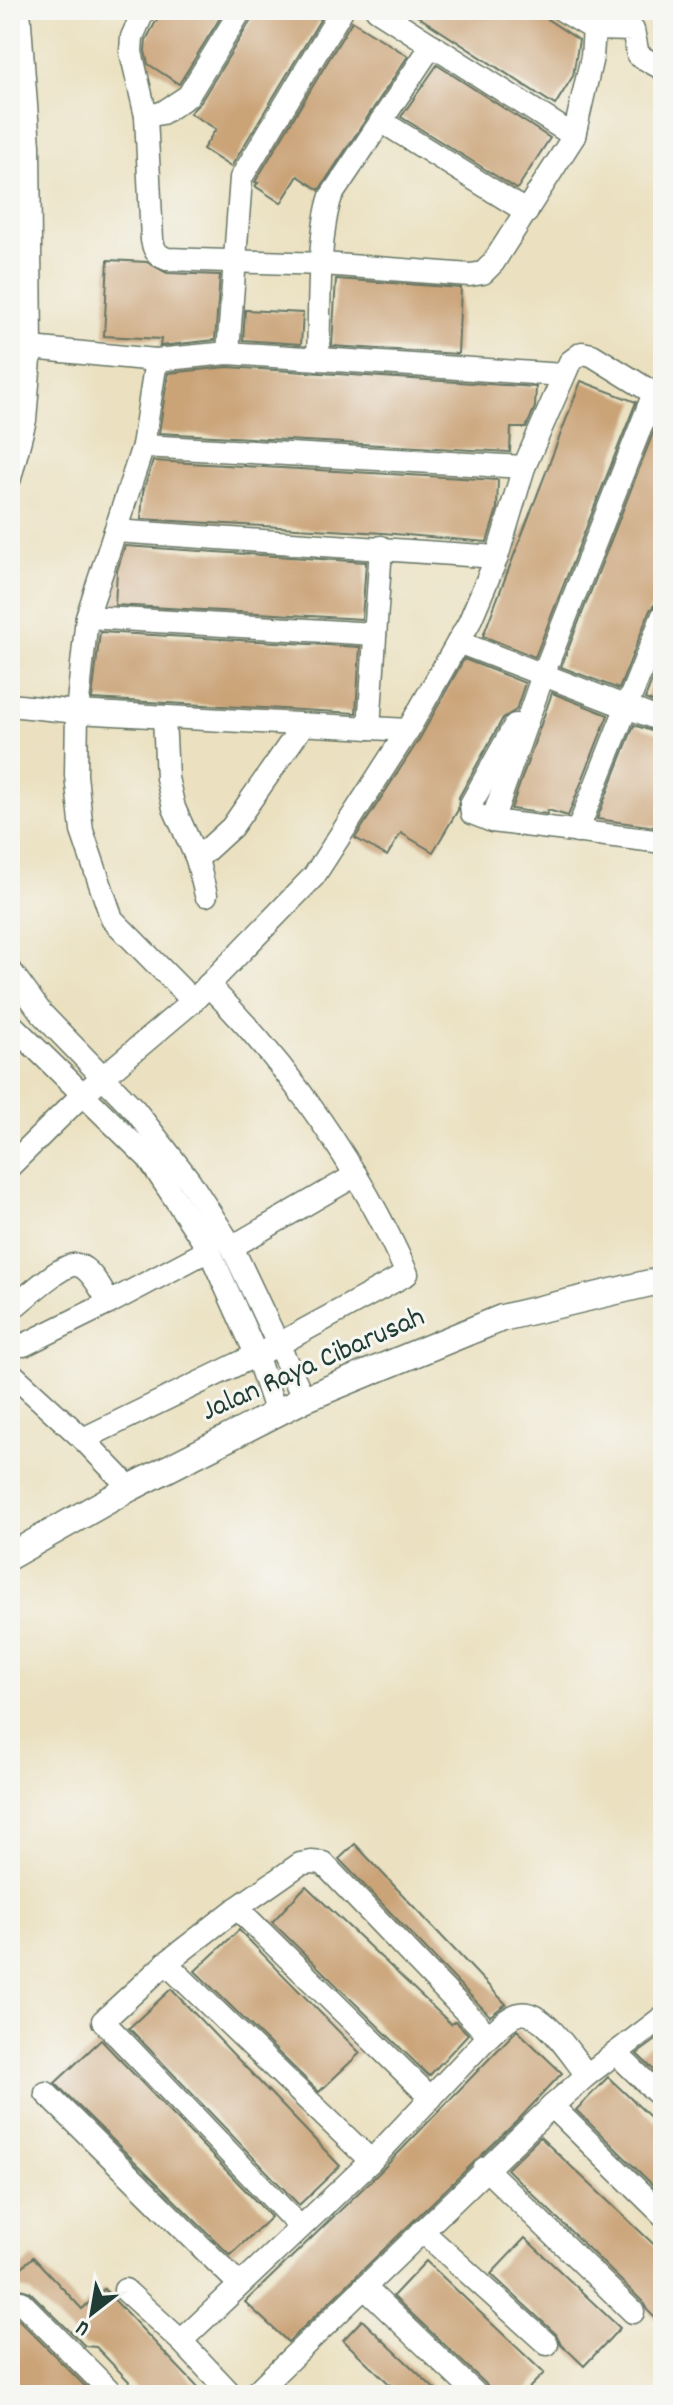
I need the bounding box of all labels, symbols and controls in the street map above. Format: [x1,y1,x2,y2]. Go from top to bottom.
street label: Jalan Raya Cibarusah [195,1297,433,1435]
north arrow [52,2273,132,2353]
text: U [71,2311,96,2343]

